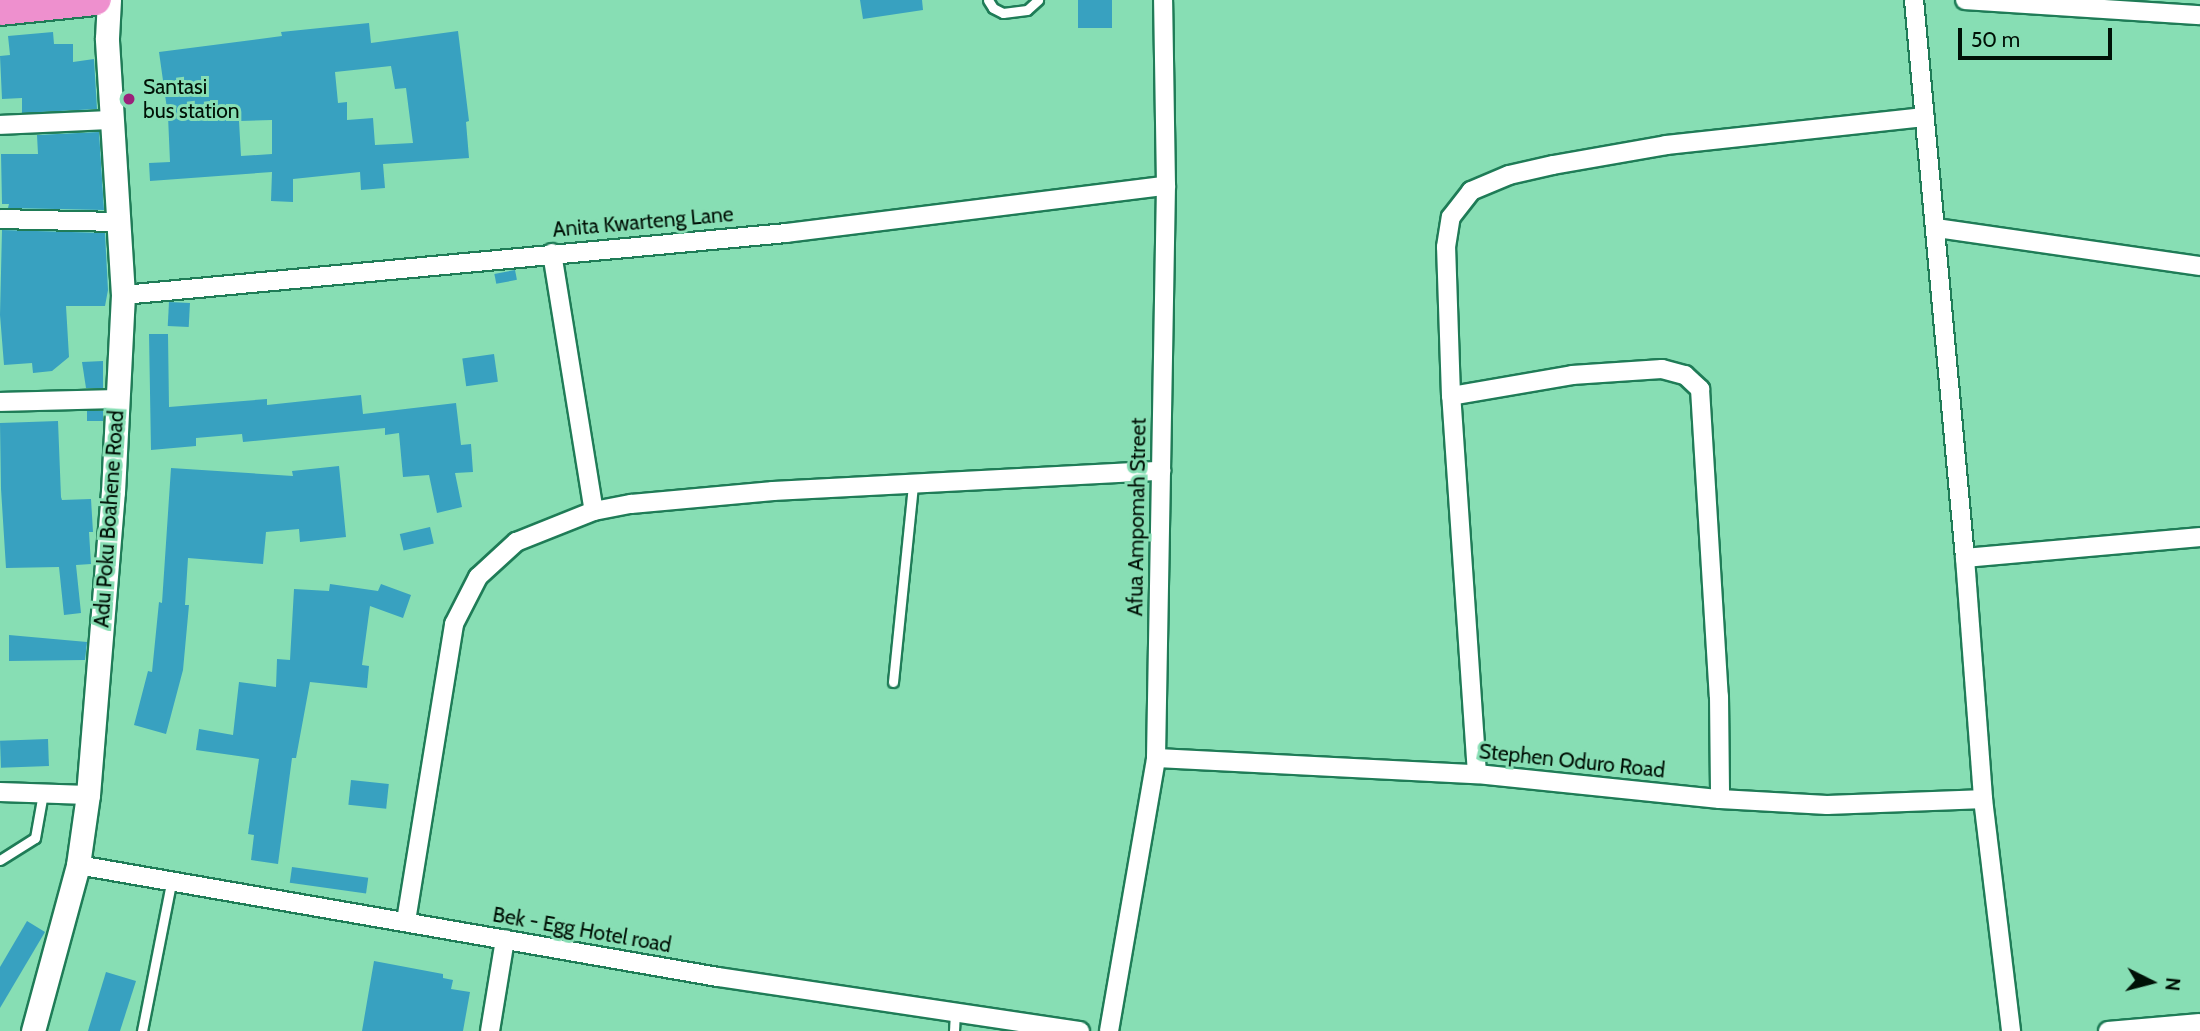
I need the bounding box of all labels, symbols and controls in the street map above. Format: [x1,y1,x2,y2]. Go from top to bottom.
scale bar [1962,14,2116,58]
text: 50 m [1971,27,2020,52]
place label: Santasi bus station [143,74,240,124]
marker: Santasi bus station [121,91,137,107]
street label: Anita Kwarteng Lane [551,202,735,242]
street label: Adu Poku Boahene Road [89,410,129,628]
street label: Afua Ampomah Street [1123,418,1151,616]
street label: Stephen Oduro Road [1478,739,1666,783]
street label: Bek - Egg Hotel road [491,902,673,958]
north arrow [2116,947,2186,1017]
text: N [2160,976,2185,992]

